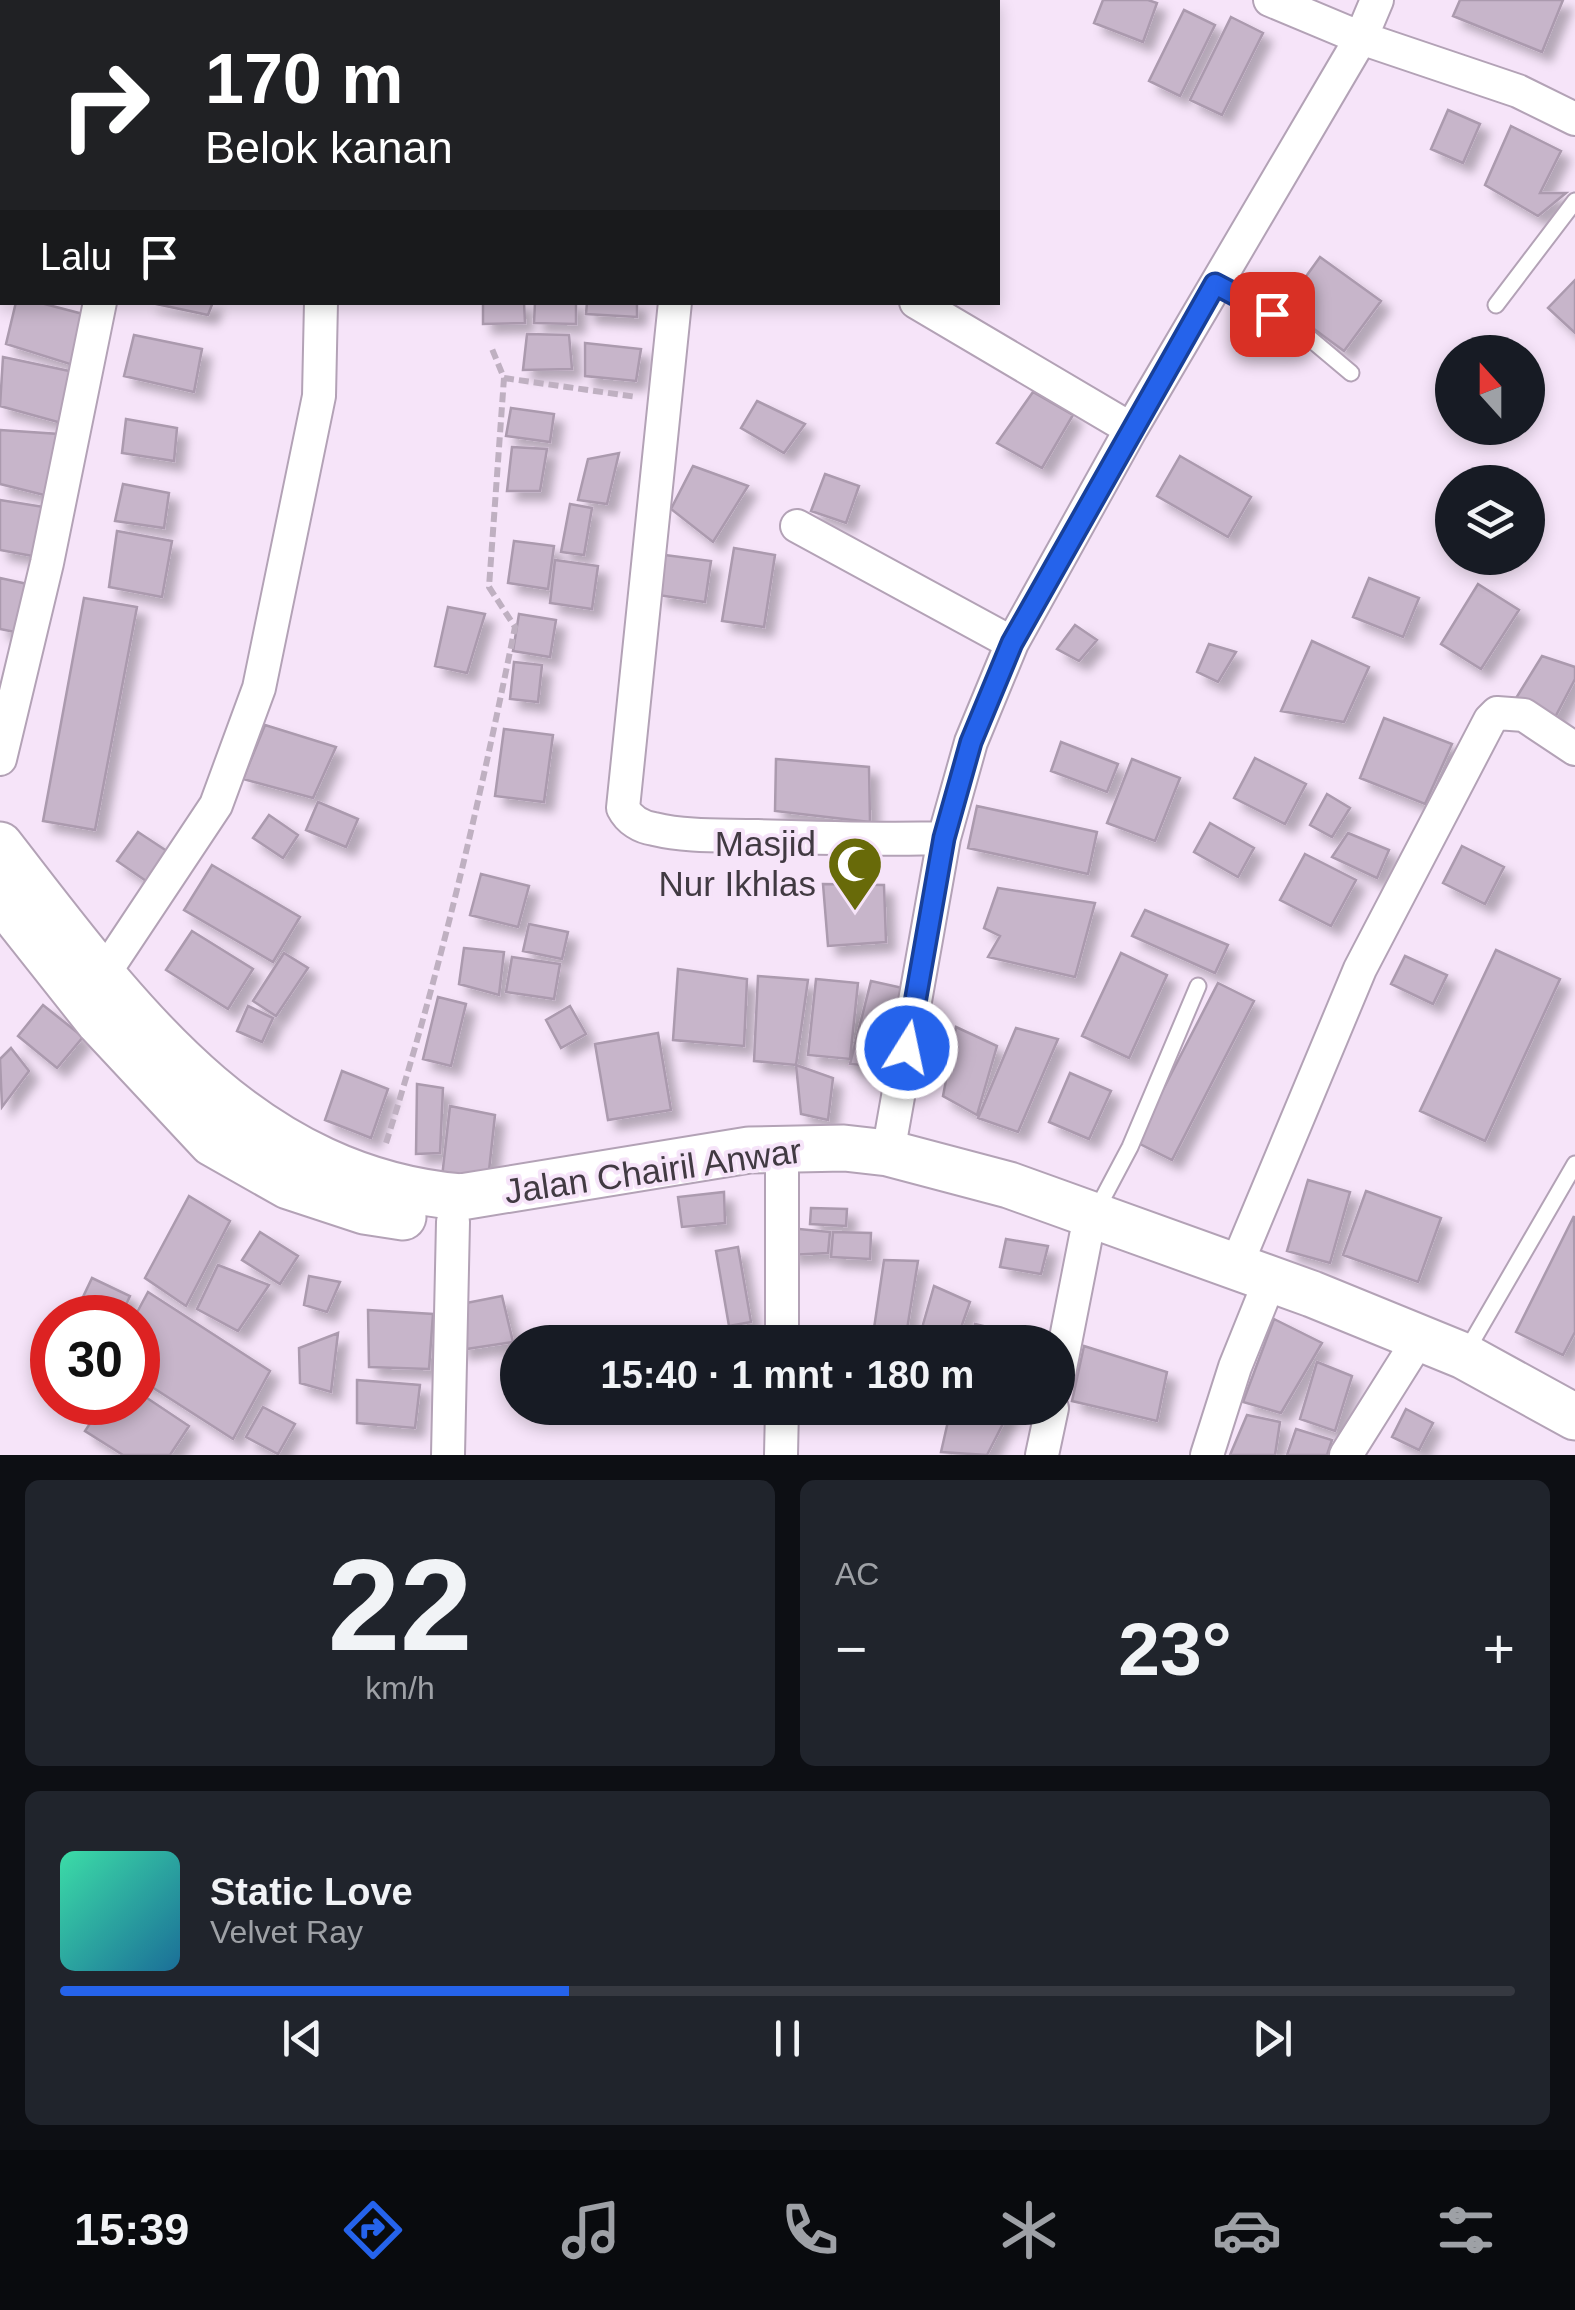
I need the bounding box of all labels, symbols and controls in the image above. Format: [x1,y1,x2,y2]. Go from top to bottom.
icon: right [40,40,170,170]
text: 170 m [205,40,403,118]
text: Belok kanan [205,122,453,173]
icon: arrive [132,230,187,285]
text: Lalu [40,236,112,278]
pin [1230,272,1315,357]
icon: arrive [1245,287,1300,342]
north arrow [1435,335,1545,445]
map controls [1435,335,1545,575]
button: layers [1435,465,1545,575]
place label: Masjid Nur Ikhlas [658,824,816,903]
mosque icon: Masjid Nur Ikhlas [825,834,885,913]
position arrow [855,996,959,1100]
street label: Jalan Chairil Anwar [502,1130,804,1211]
speed limit sign: 30 [30,1295,160,1425]
text: 15:40 · 1 mnt · 180 m [601,1354,974,1396]
text: 22 [328,1532,472,1678]
text: AC [835,1556,879,1592]
text: 23° [1118,1607,1232,1691]
text: − [835,1618,867,1680]
text: + [1483,1618,1515,1680]
text: km/h [365,1670,435,1706]
text: Static Love [210,1871,413,1913]
text: Velvet Ray [210,1914,363,1950]
icon: previous [275,2011,330,2066]
icon: pause [760,2011,815,2066]
icon: next [1245,2011,1300,2066]
icon: directions [338,2195,408,2265]
icon: music [556,2195,626,2265]
icon: phone [775,2195,845,2265]
icon: climate [994,2195,1064,2265]
icon: car [1212,2195,1282,2265]
icon: filters [1431,2195,1501,2265]
text: 15:39 [74,2204,189,2255]

